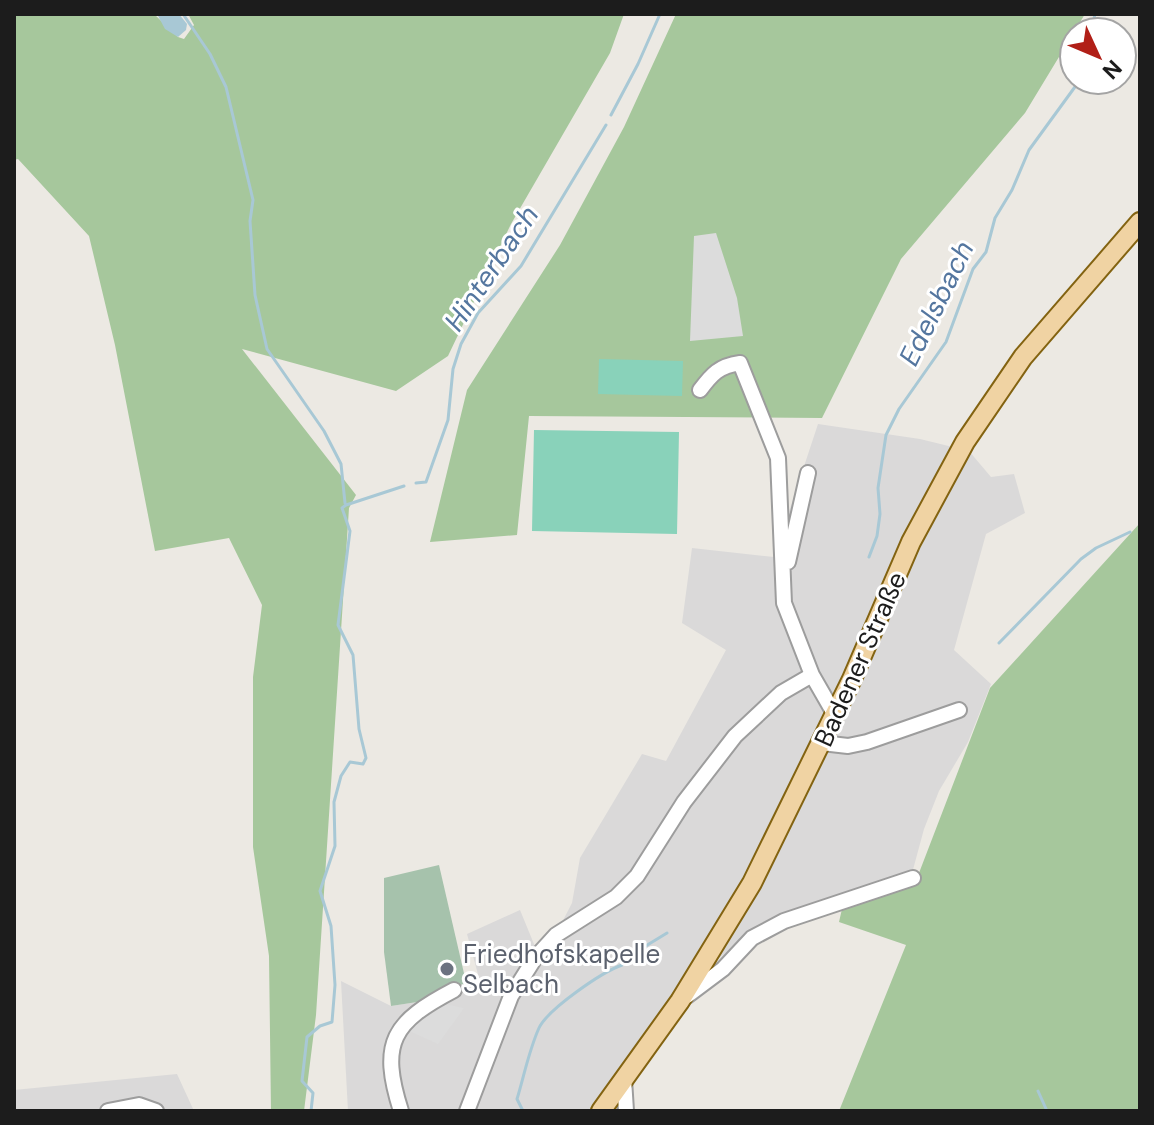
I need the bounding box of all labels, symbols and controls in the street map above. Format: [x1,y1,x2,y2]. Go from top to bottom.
north arrow [1058,16,1138,96]
text: N [1096,54,1128,85]
water label: Hinterbach [436,198,547,338]
water label: Edelsbach [890,235,982,372]
street label: Badener Straße [806,566,914,752]
place label: Friedhofskapelle Selbach [463,937,660,1001]
marker: Friedhofskapelle Selbach [438,960,456,978]

